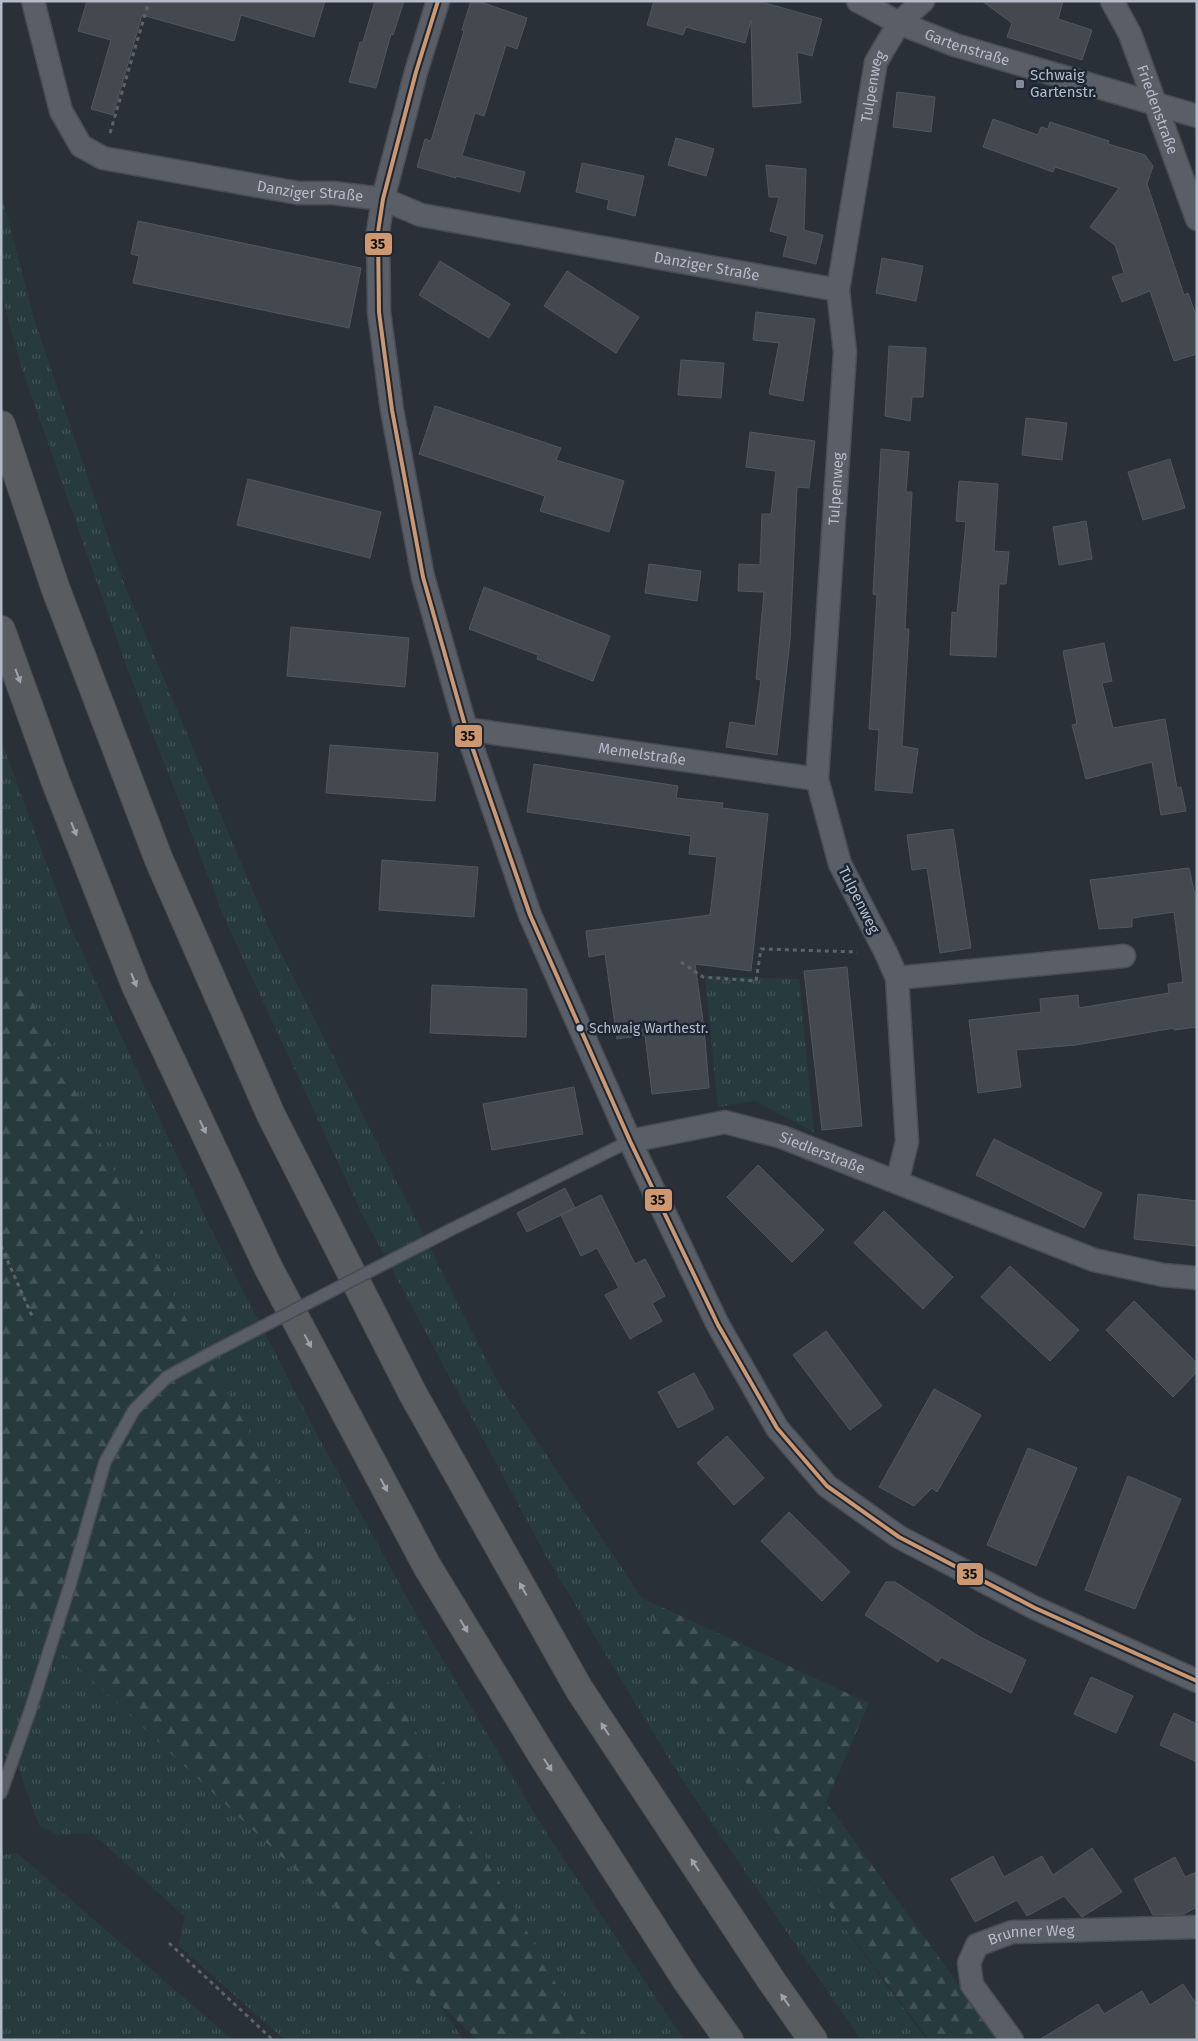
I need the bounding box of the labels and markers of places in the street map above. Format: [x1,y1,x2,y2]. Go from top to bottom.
place label: Schwaig Gartenstr. [1030,66,1096,101]
marker: Schwaig Gartenstr. [1014,78,1026,90]
place label: Schwaig Warthestr. [589,1020,708,1037]
marker: Schwaig Warthestr. [575,1023,585,1033]

